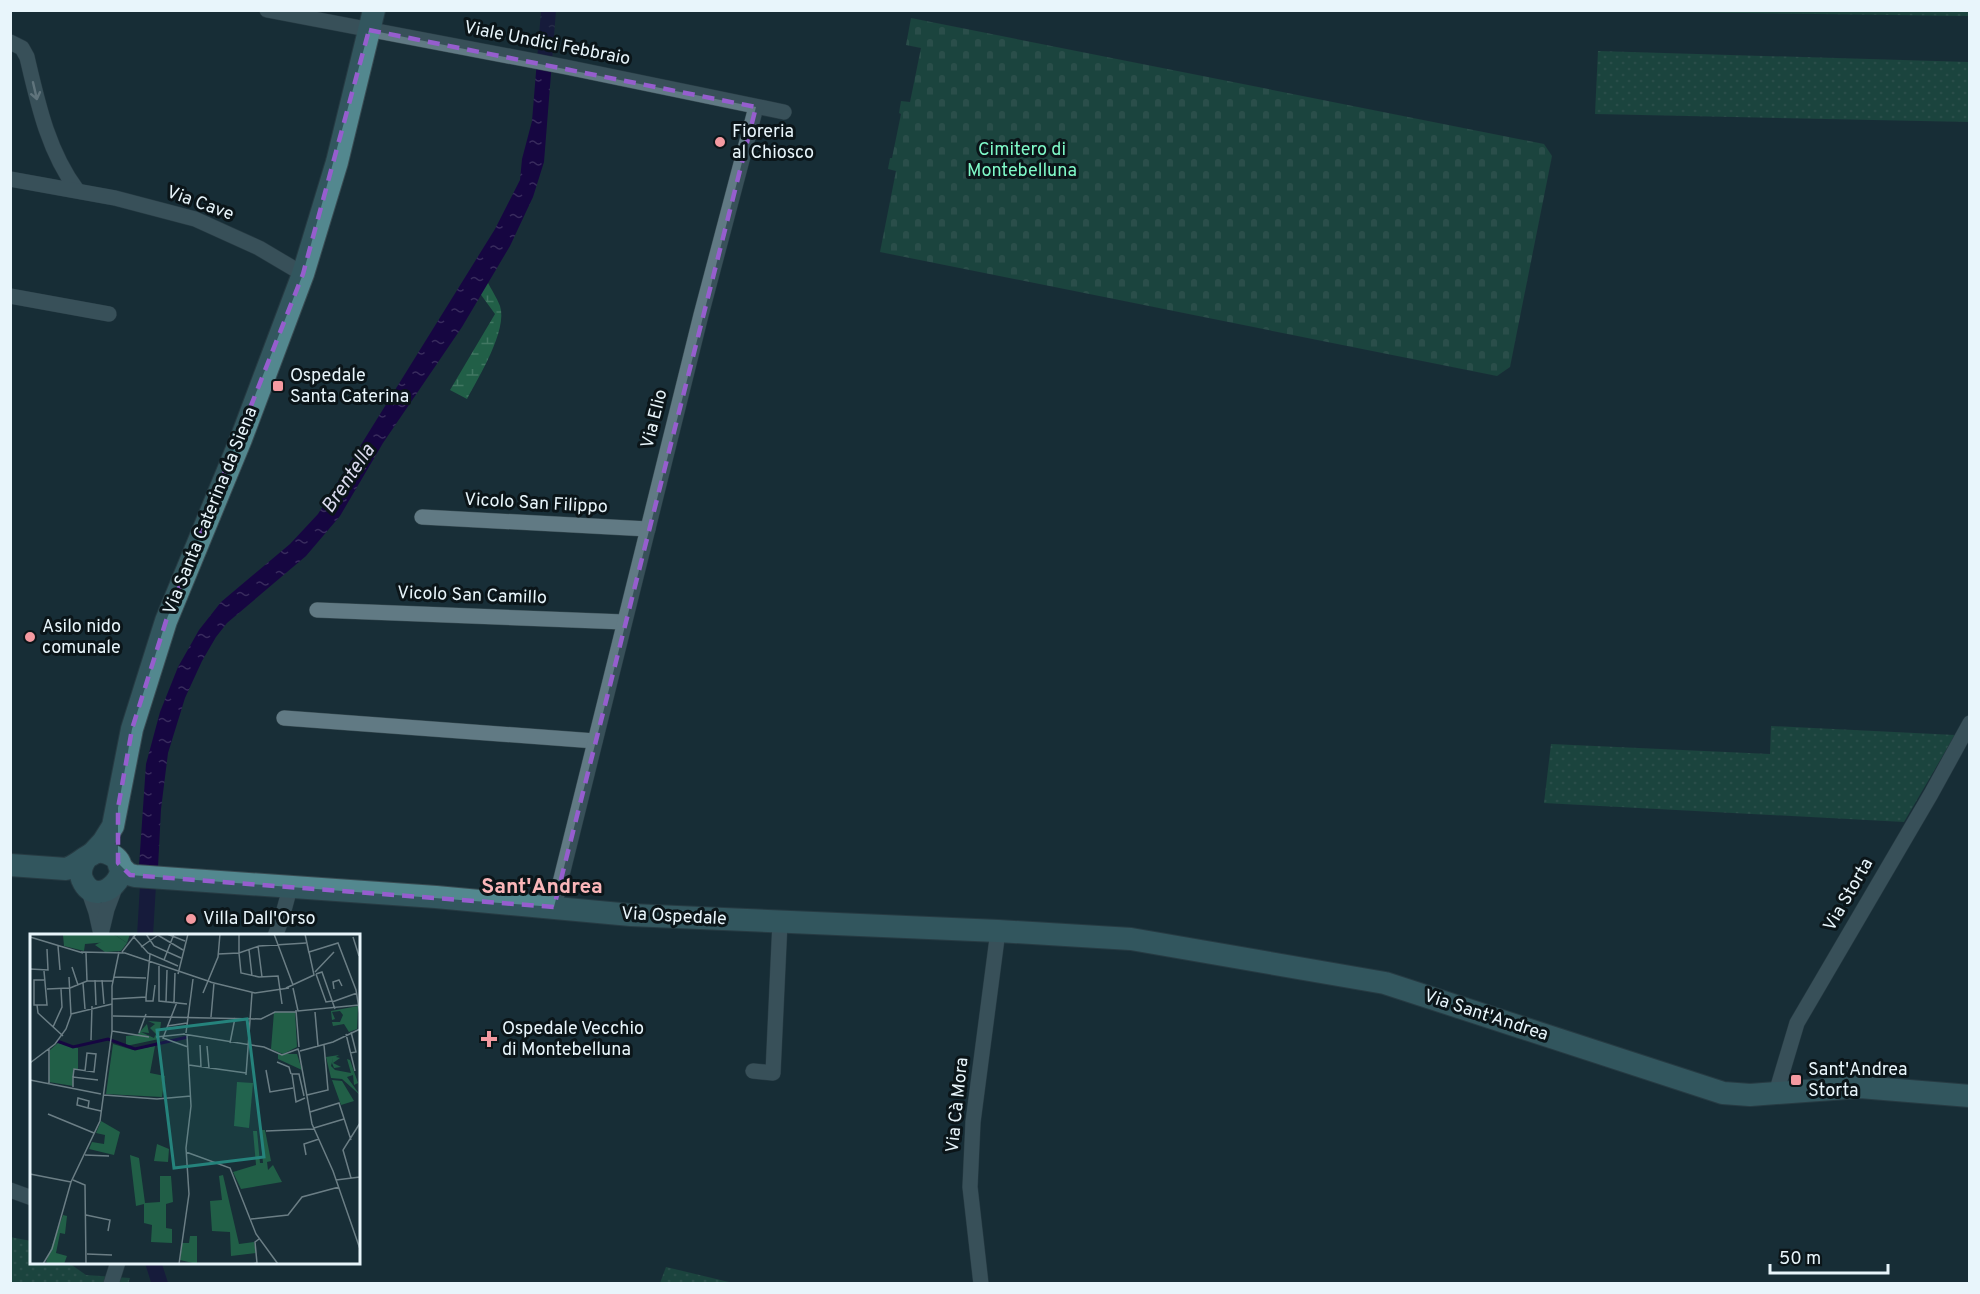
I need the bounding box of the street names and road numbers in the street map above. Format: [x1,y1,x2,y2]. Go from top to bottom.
street label: Viale Undici Febbraio [462,17,632,71]
street label: Via Cave [163,181,237,227]
street label: Via Elio [637,387,673,451]
street label: Via Santa Caterina da Siena [159,404,263,618]
street label: Vicolo San Filippo [464,489,608,519]
street label: Vicolo San Camillo [397,582,547,610]
street label: Via Storta [1819,854,1879,936]
street label: Via Ospedale [621,903,727,931]
street label: Via Sant'Andrea [1421,985,1551,1047]
street label: Via Cà Mora [942,1056,974,1154]

